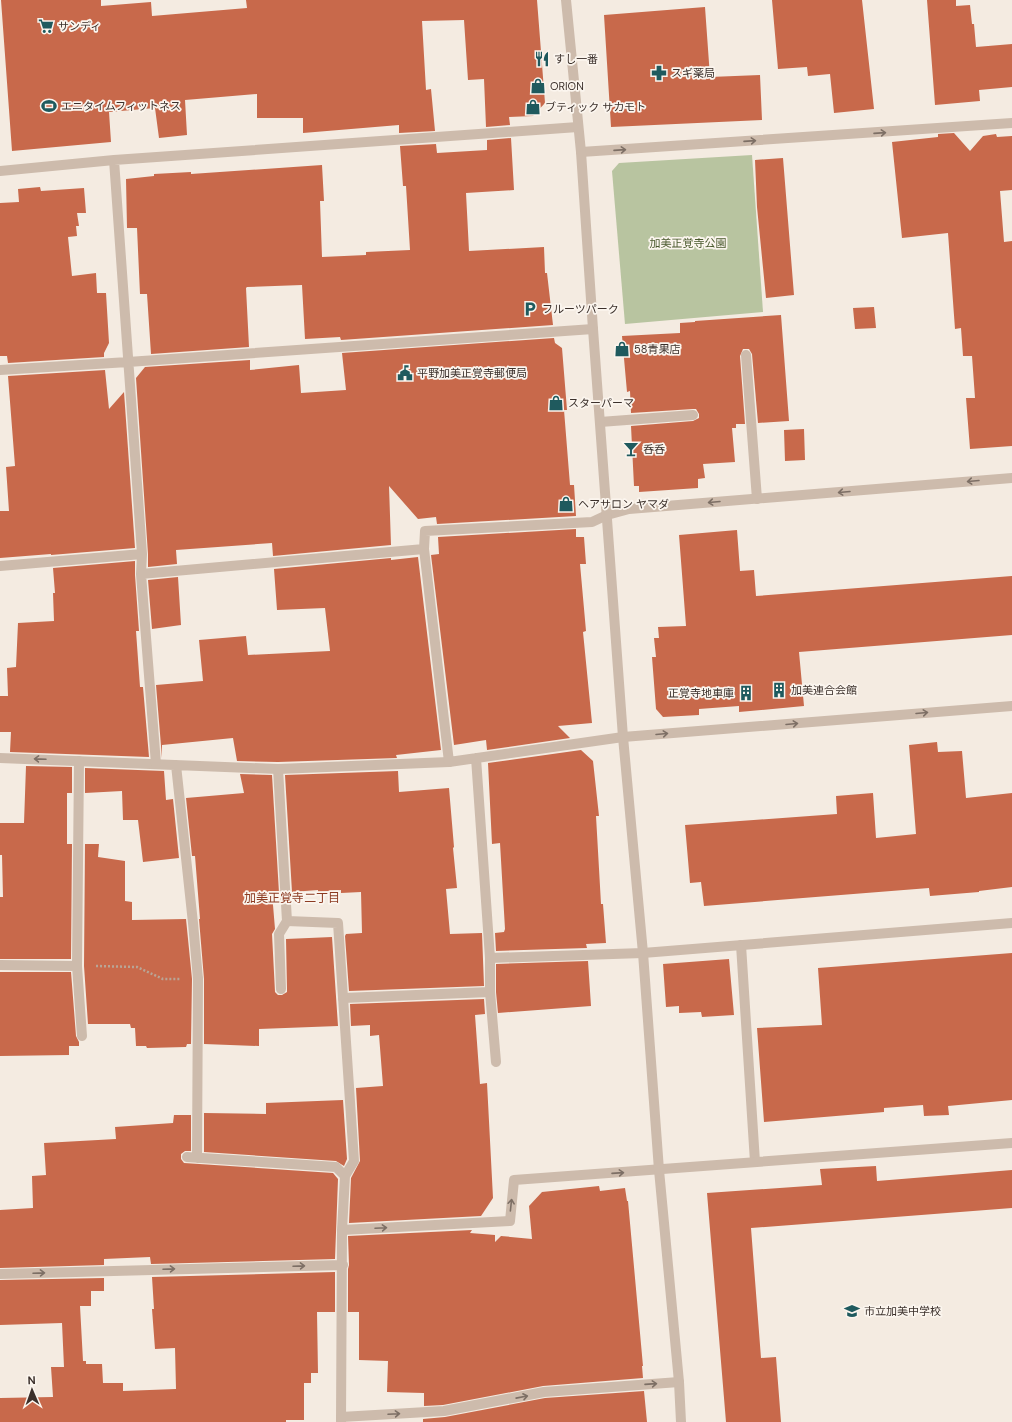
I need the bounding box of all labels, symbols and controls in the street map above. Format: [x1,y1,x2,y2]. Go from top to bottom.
supermarket icon: サンディ [37,17,55,35]
place label: サンディ [58,19,101,33]
restaurant icon: すし一番 [533,50,551,68]
place label: すし一番 [554,52,598,66]
pharmacy icon: スギ薬局 [650,64,668,82]
place label: スギ薬局 [671,66,715,80]
shop icon: ORION [529,77,547,95]
place label: ORION [550,79,584,93]
sports icon: エニタイムフィットネス [40,97,58,115]
shop icon: ブティック サカモト [524,98,542,116]
place label: エニタイムフィットネス [61,99,181,113]
place label: ブティック サカモト [545,100,646,114]
one-way arrow [873,129,886,136]
one-way arrow [743,138,756,145]
one-way arrow [613,147,626,154]
park label: 加美正覚寺公園 [650,236,727,250]
parking icon: フルーツパーク [521,300,539,318]
place label: フルーツパーク [542,302,619,316]
shop icon: 58青果店 [613,340,631,358]
place label: 58青果店 [634,342,680,356]
public building icon: 平野加美正覚寺郵便局 [396,364,414,382]
place label: 平野加美正覚寺郵便局 [417,366,527,380]
shop icon: スターパーマ [547,394,565,412]
place label: スターパーマ [568,396,634,410]
bar icon: 呑呑 [622,440,640,458]
place label: 呑呑 [643,442,665,456]
one-way arrow [967,478,980,485]
one-way arrow [838,488,851,495]
shop icon: ヘアサロン ヤマダ [557,495,575,513]
place label: ヘアサロン ヤマダ [578,497,669,511]
one-way arrow [708,499,721,506]
building icon: 加美連合会館 [770,681,788,699]
place label: 加美連合会館 [791,683,857,697]
building icon: 正覚寺地車庫 [737,684,755,702]
place label: 正覚寺地車庫 [668,686,734,700]
one-way arrow [915,710,928,717]
one-way arrow [785,720,798,727]
one-way arrow [655,731,668,738]
one-way arrow [34,756,47,763]
district label: 加美正覚寺二丁目 [244,890,340,906]
one-way arrow [611,1169,624,1176]
one-way arrow [507,1199,515,1212]
one-way arrow [374,1224,387,1231]
one-way arrow [292,1262,305,1270]
one-way arrow [162,1265,175,1273]
one-way arrow [32,1269,45,1276]
school or university icon: 市立加美中学校 [843,1302,861,1320]
place label: 市立加美中学校 [864,1304,941,1318]
north arrow [12,1370,52,1410]
text: N [27,1373,36,1387]
one-way arrow [644,1381,657,1388]
one-way arrow [515,1392,528,1400]
one-way arrow [387,1410,400,1418]

